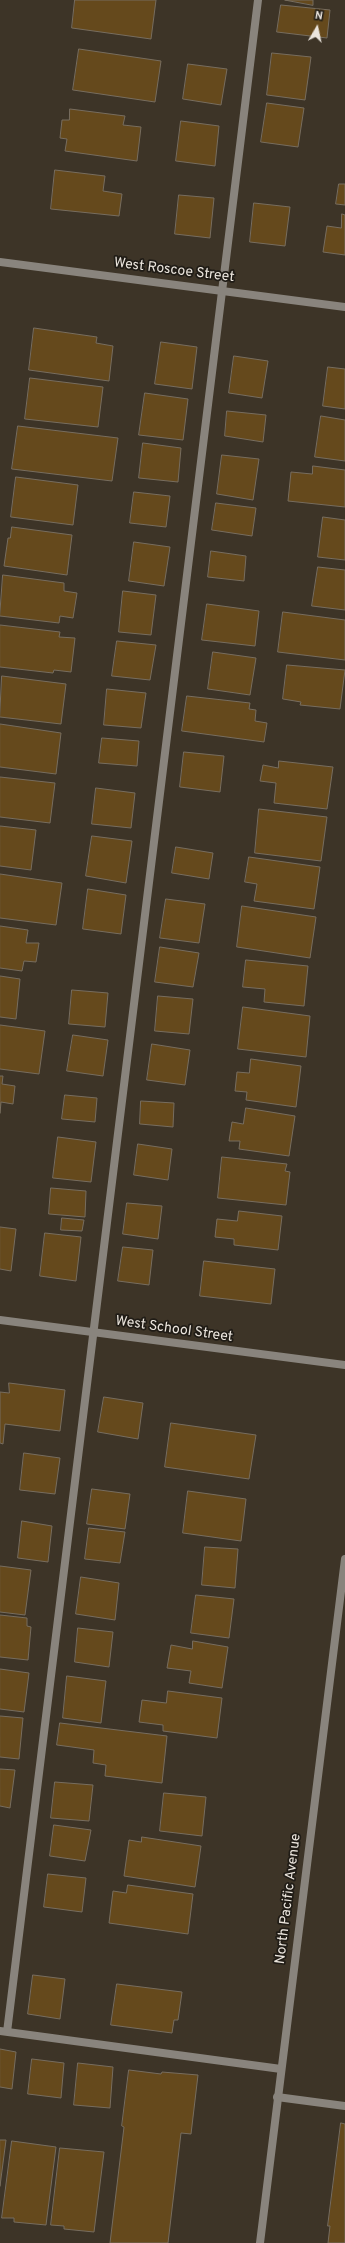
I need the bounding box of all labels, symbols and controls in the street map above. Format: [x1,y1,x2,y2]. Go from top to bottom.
north arrow [297,8,337,48]
text: N [314,9,324,24]
street label: West Roscoe Street [113,255,235,287]
street label: West School Street [114,1313,234,1347]
street label: North Pacific Avenue [273,1833,305,1965]

